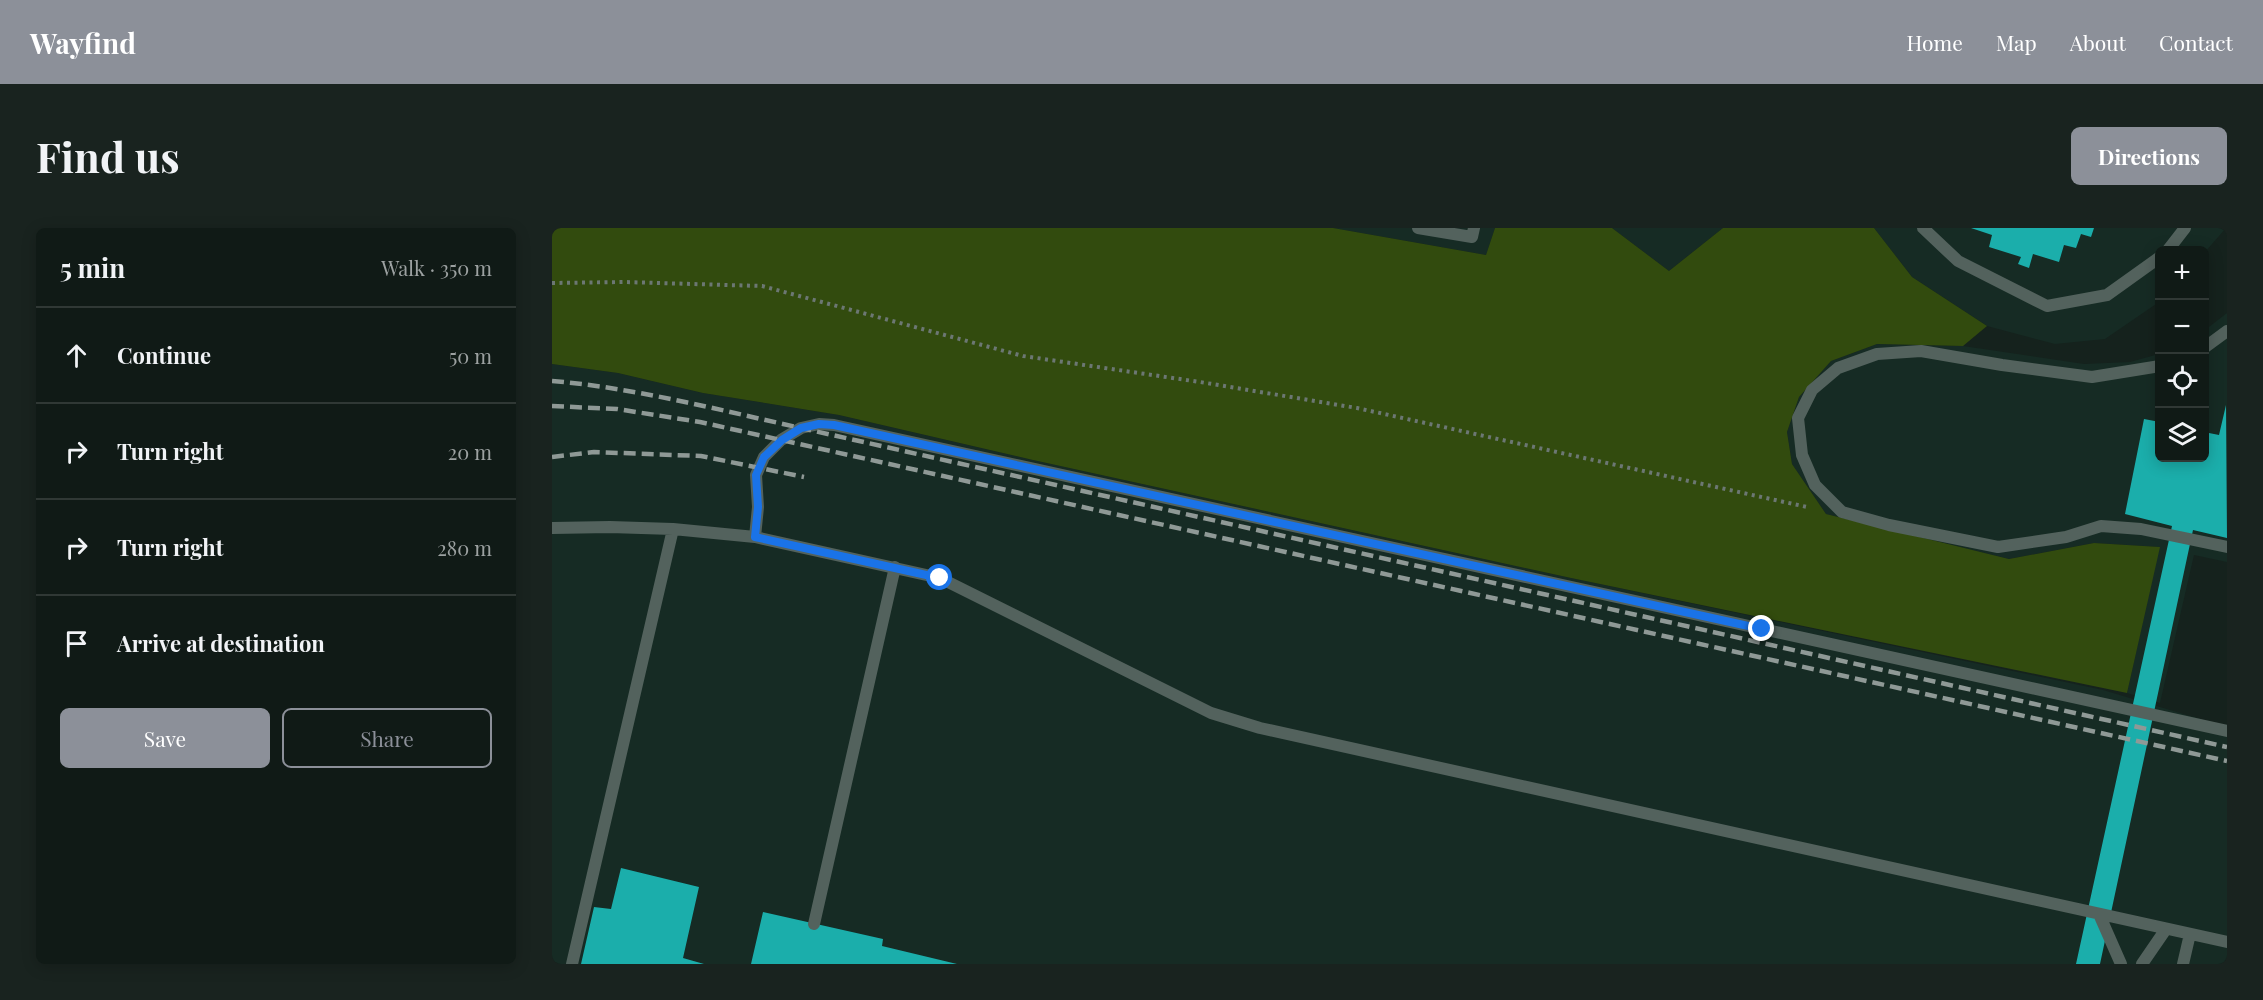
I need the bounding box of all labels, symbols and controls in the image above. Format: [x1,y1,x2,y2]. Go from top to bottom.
text: Wayfind [30,24,136,61]
text: Home [1907,28,1963,56]
text: Map [1996,28,2037,56]
text: About [2070,28,2126,56]
text: Contact [2159,28,2233,56]
button: Directions [2071,127,2227,185]
text: Find us [36,128,180,184]
map controls [2155,246,2209,462]
button: + [2155,246,2209,300]
text: 5 min [60,250,125,285]
text: Walk · 350 m [381,254,492,281]
button: − [2155,300,2209,354]
icon: ahead [60,339,93,372]
text: Continue [117,340,211,370]
text: 50 m [449,342,492,369]
button: locate [2155,354,2209,408]
button: layers [2155,408,2209,462]
icon: right [60,435,93,468]
text: Turn right [117,436,223,466]
text: 20 m [448,438,492,465]
icon: right [60,531,93,564]
text: Turn right [117,532,223,562]
text: 280 m [437,534,492,561]
route start [926,564,952,590]
route end [1748,615,1774,641]
icon: arrive [60,627,93,660]
text: Arrive at destination [117,628,325,658]
button: Save [60,708,270,768]
button: Share [282,708,492,768]

